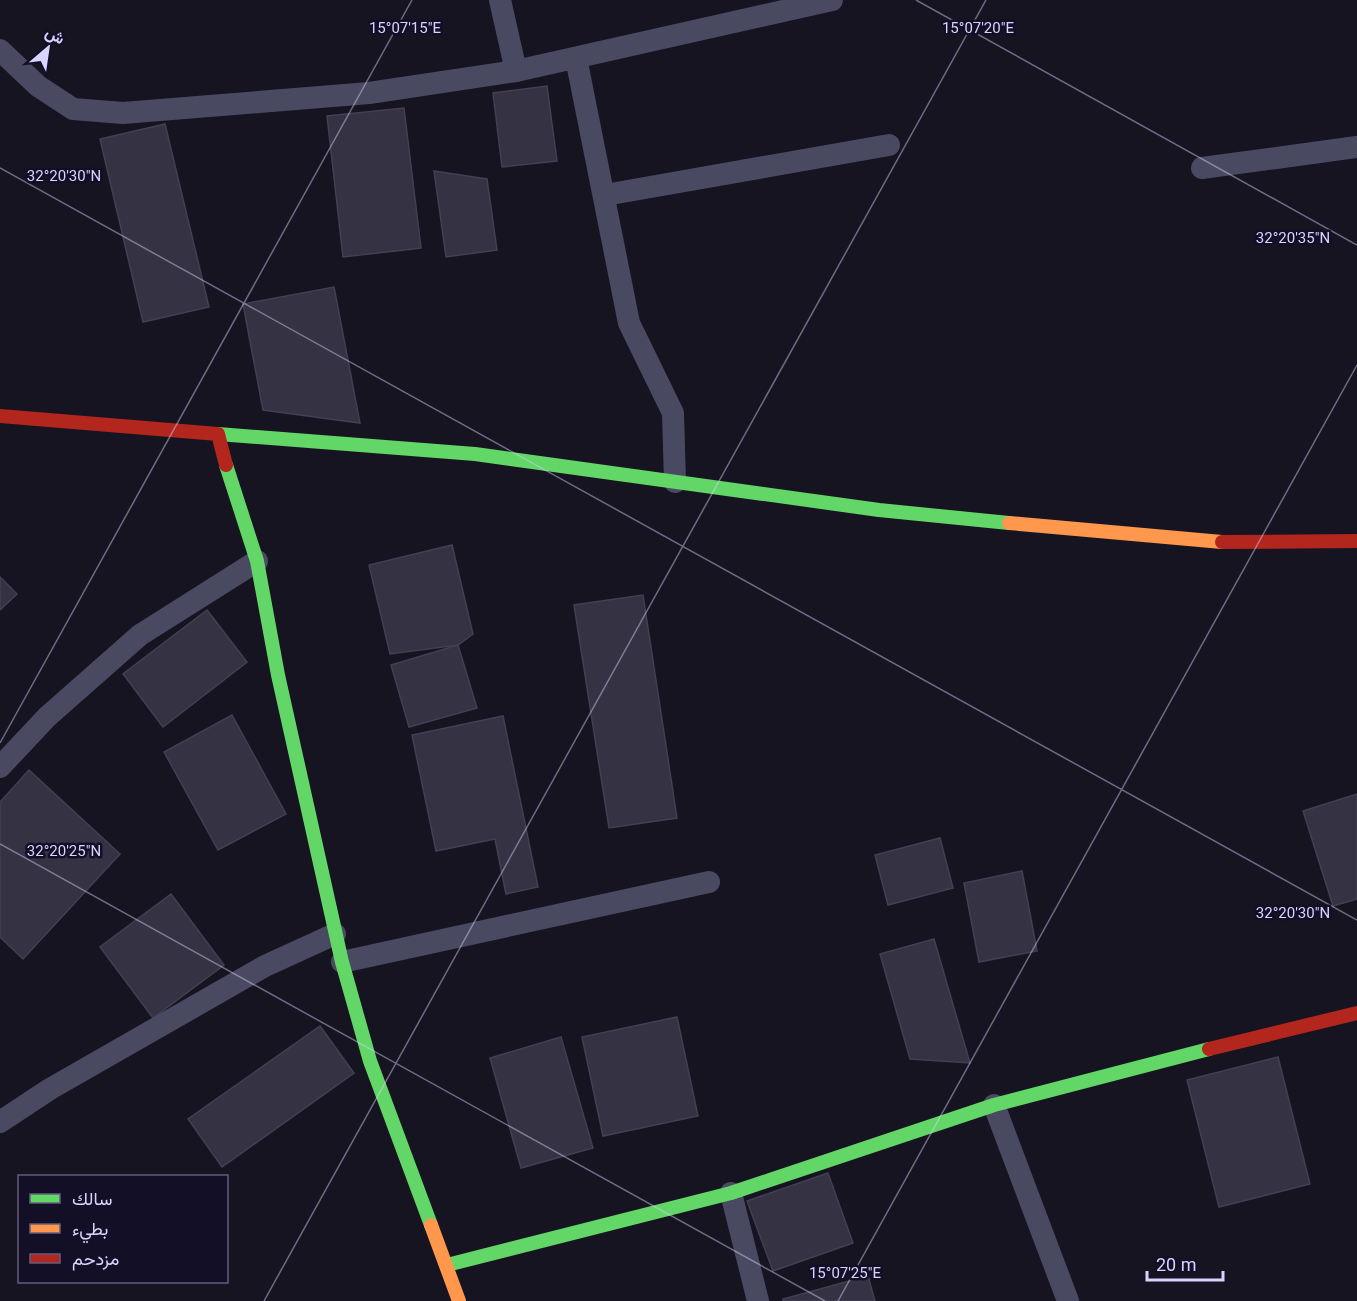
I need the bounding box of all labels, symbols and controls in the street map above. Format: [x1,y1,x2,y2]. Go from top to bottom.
north arrow [18,18,78,78]
text: 15°07'15"E [369,19,442,37]
text: 15°07'20"E [942,19,1015,37]
text: ش [42,22,68,48]
text: 32°20'30"N [27,167,101,185]
text: 32°20'35"N [1256,229,1330,247]
text: 32°20'25"N [27,842,101,860]
text: 32°20'30"N [1256,904,1330,922]
legend [18,1175,228,1283]
text: سالك [72,1188,112,1209]
text: بطيء [72,1218,108,1244]
scale bar [1147,1244,1224,1282]
text: مزدحم [72,1248,119,1271]
text: 20 m [1156,1254,1196,1275]
text: 15°07'25"E [809,1264,882,1282]

